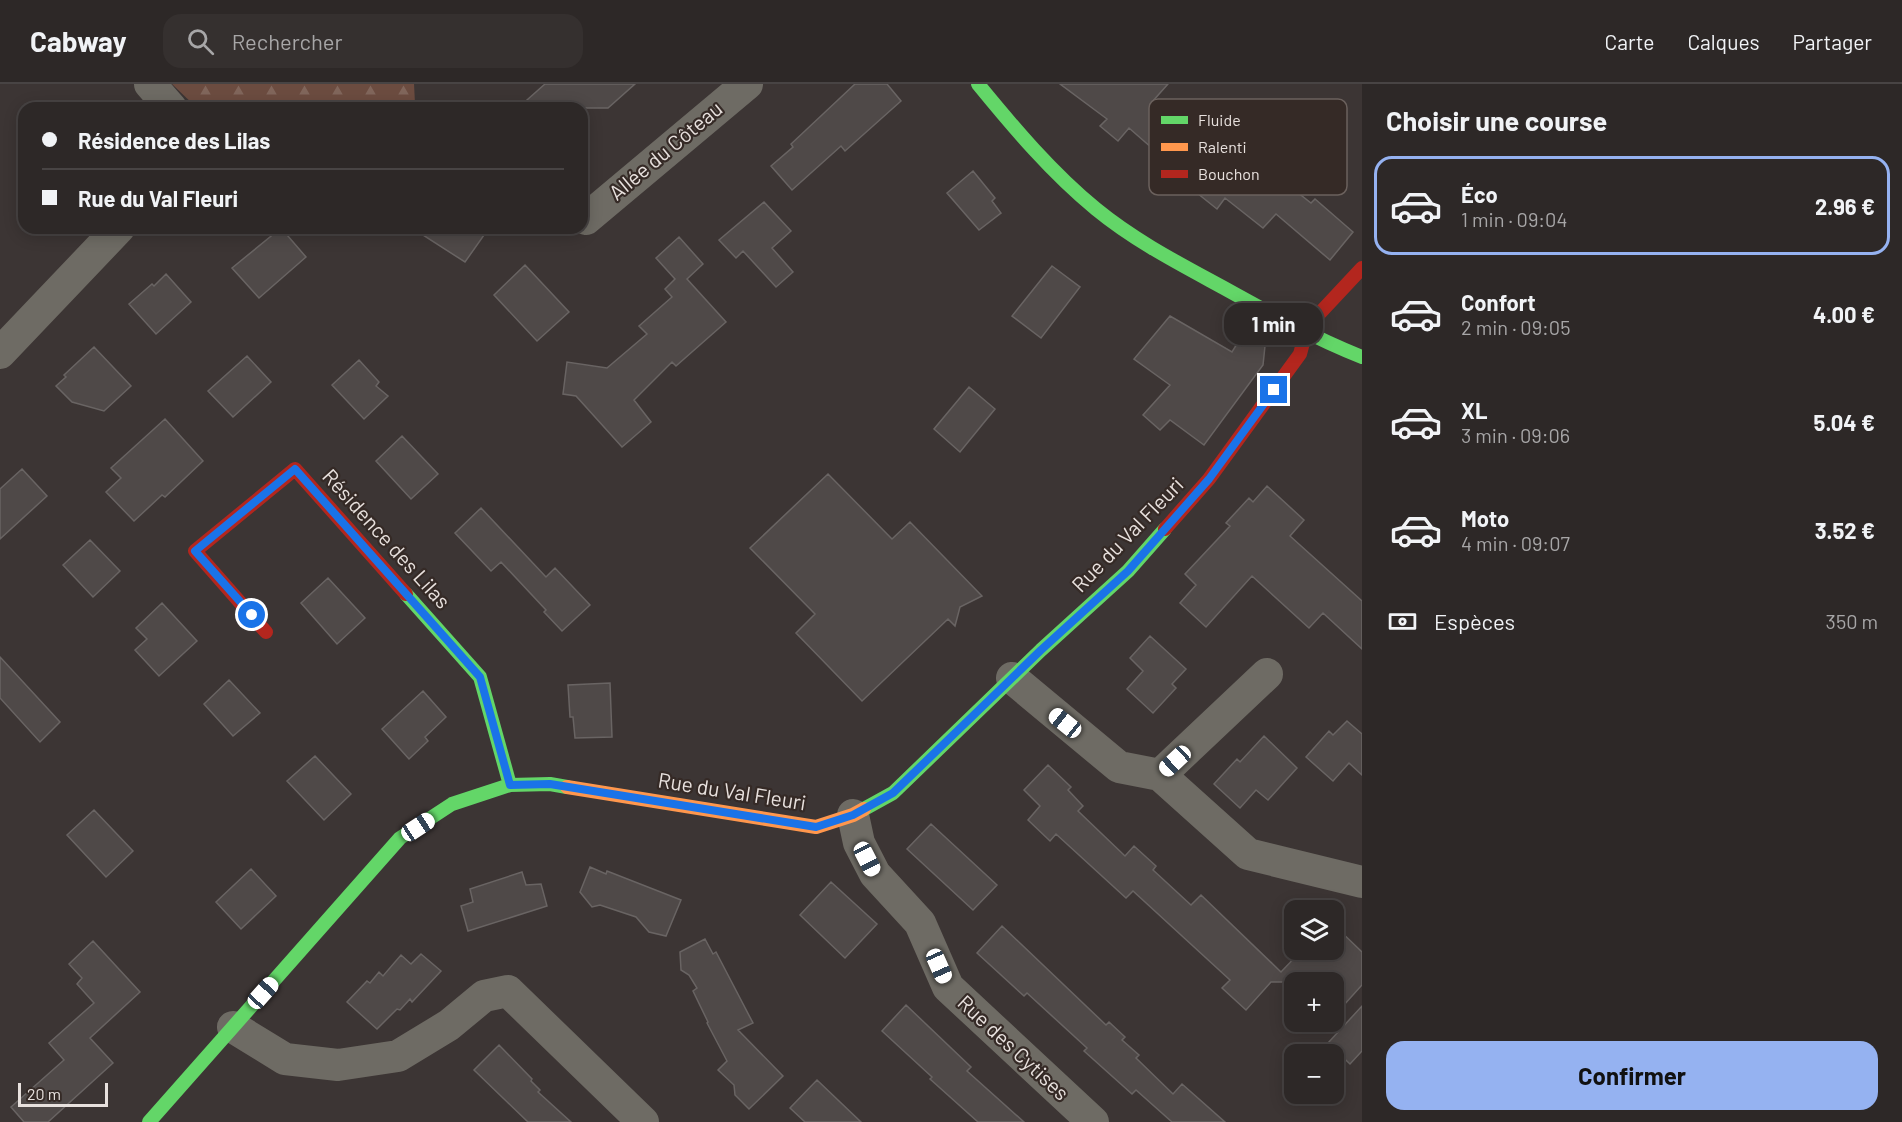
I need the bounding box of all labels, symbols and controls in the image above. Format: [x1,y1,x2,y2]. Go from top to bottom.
search box [163,14,583,68]
text: Cabway [30,24,127,58]
icon: search [184,25,217,58]
text: Rechercher [232,28,342,54]
text: Carte [1605,29,1654,54]
text: Calques [1687,29,1760,54]
text: Partager [1793,29,1872,54]
street label: Allée du Côteau [603,95,727,204]
legend [1149,99,1347,195]
text: Choisir une course [1386,104,1607,136]
text: Fluide [1198,110,1241,129]
text: Résidence des Lilas [78,127,270,153]
text: Ralenti [1198,137,1247,156]
text: Bouchon [1198,164,1260,183]
icon: car [1389,179,1443,233]
text: Éco [1461,181,1498,207]
text: Rue du Val Fleuri [78,185,238,211]
text: 2.96 € [1815,193,1875,219]
text: 1 min · 09:04 [1461,207,1567,231]
icon: car [1389,287,1443,341]
text: Confort [1461,289,1536,315]
text: 4.00 € [1813,301,1875,327]
callout: 1 min [1224,303,1324,345]
text: 1 min [1252,312,1295,336]
text: 2 min · 09:05 [1461,315,1570,339]
route end [1260,376,1287,403]
icon: car [1389,395,1443,449]
text: XL [1461,397,1487,423]
text: 5.04 € [1814,409,1875,435]
text: 3 min · 09:06 [1461,423,1570,447]
street label: Résidence des Lilas [318,463,456,613]
street label: Rue du Val Fleuri [1066,471,1188,597]
icon: car [1389,503,1443,557]
text: Moto [1461,505,1509,531]
text: 3.52 € [1815,517,1875,543]
text: 4 min · 09:07 [1461,531,1570,555]
route start [238,601,265,628]
icon: cash [1386,605,1419,638]
text: Espèces [1434,608,1515,634]
text: 350 m [1826,609,1878,633]
car [1045,705,1085,741]
car [1156,742,1194,780]
street label: Rue du Val Fleuri [656,766,808,815]
car [398,810,438,844]
car [851,839,883,879]
map controls [1284,900,1344,1104]
button: layers [1284,900,1344,960]
car [923,946,955,986]
button: + [1284,972,1344,1032]
car [244,974,282,1012]
street label: Rue des Cytises [953,989,1075,1105]
button: Confirmer [1386,1041,1878,1110]
button: − [1284,1044,1344,1104]
scale bar [18,1080,108,1108]
text: 20 m [27,1084,61,1103]

